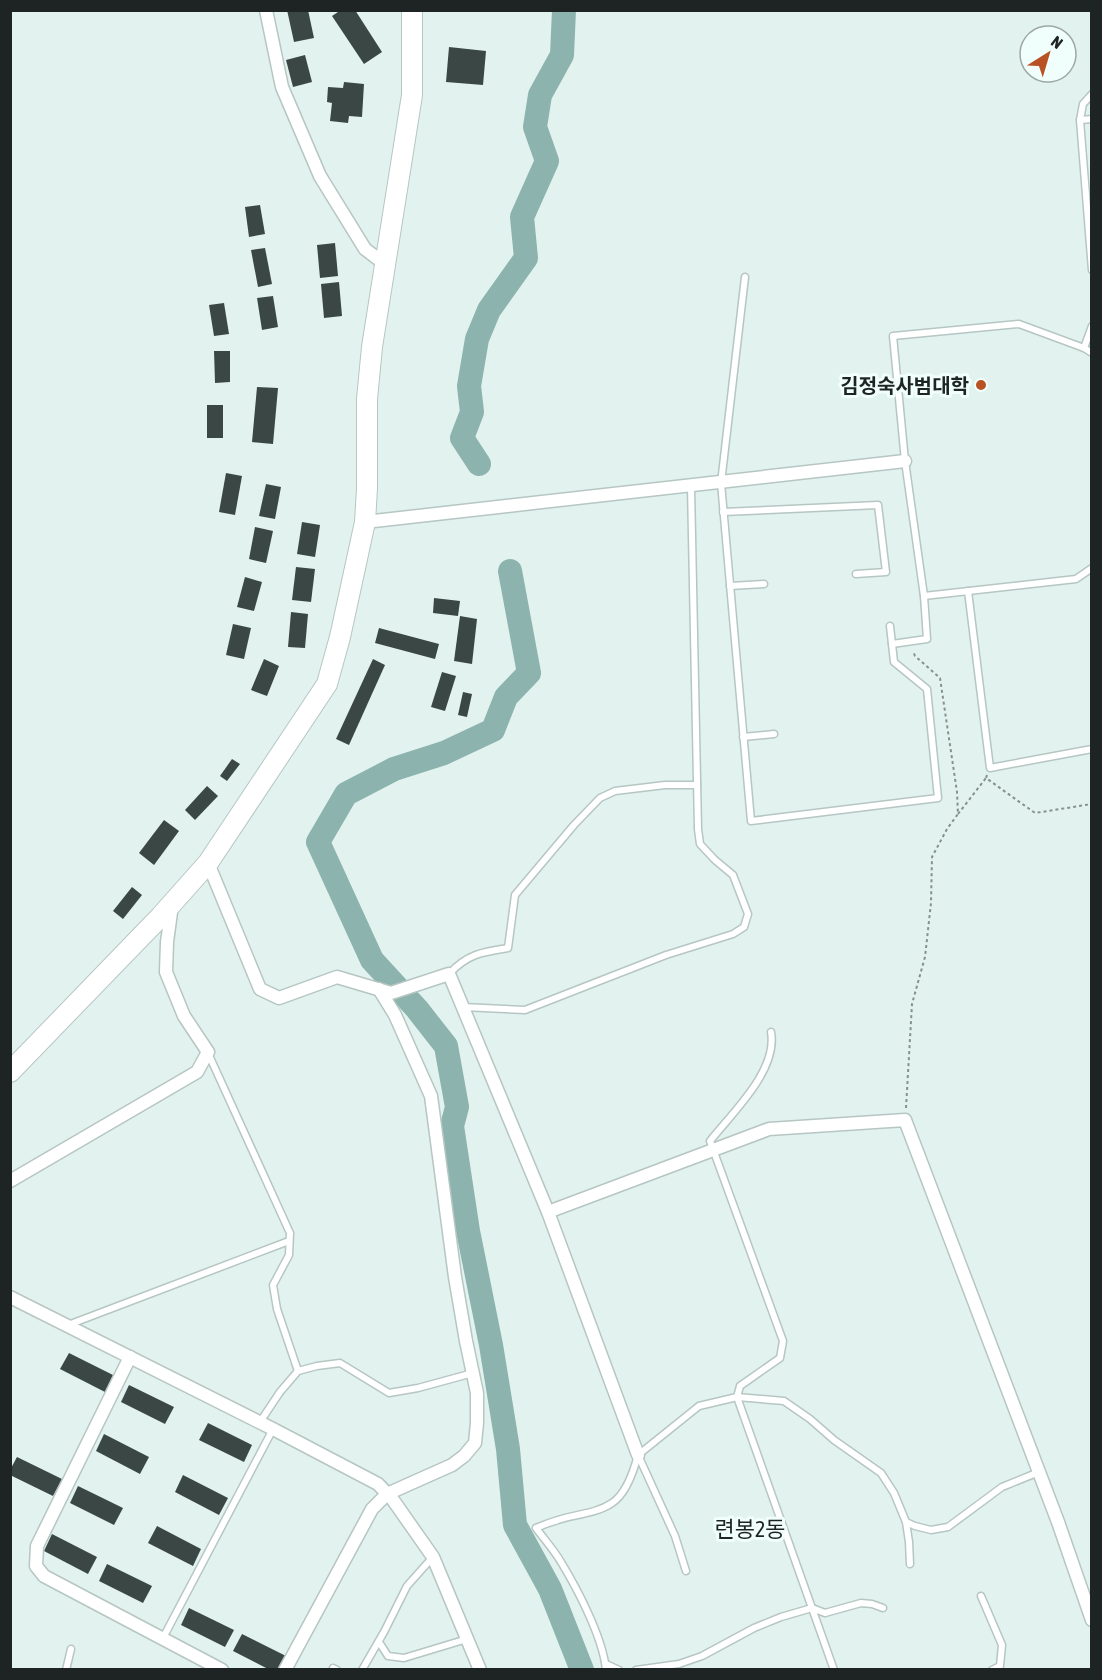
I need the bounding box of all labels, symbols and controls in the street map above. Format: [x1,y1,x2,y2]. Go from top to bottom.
north arrow [1018,24,1078,84]
text: N [1048,32,1066,52]
place label: 김정숙사범대학 [840,374,970,397]
marker: 김정숙사범대학 [974,378,988,392]
district label: 련봉2동 [714,1516,786,1542]

